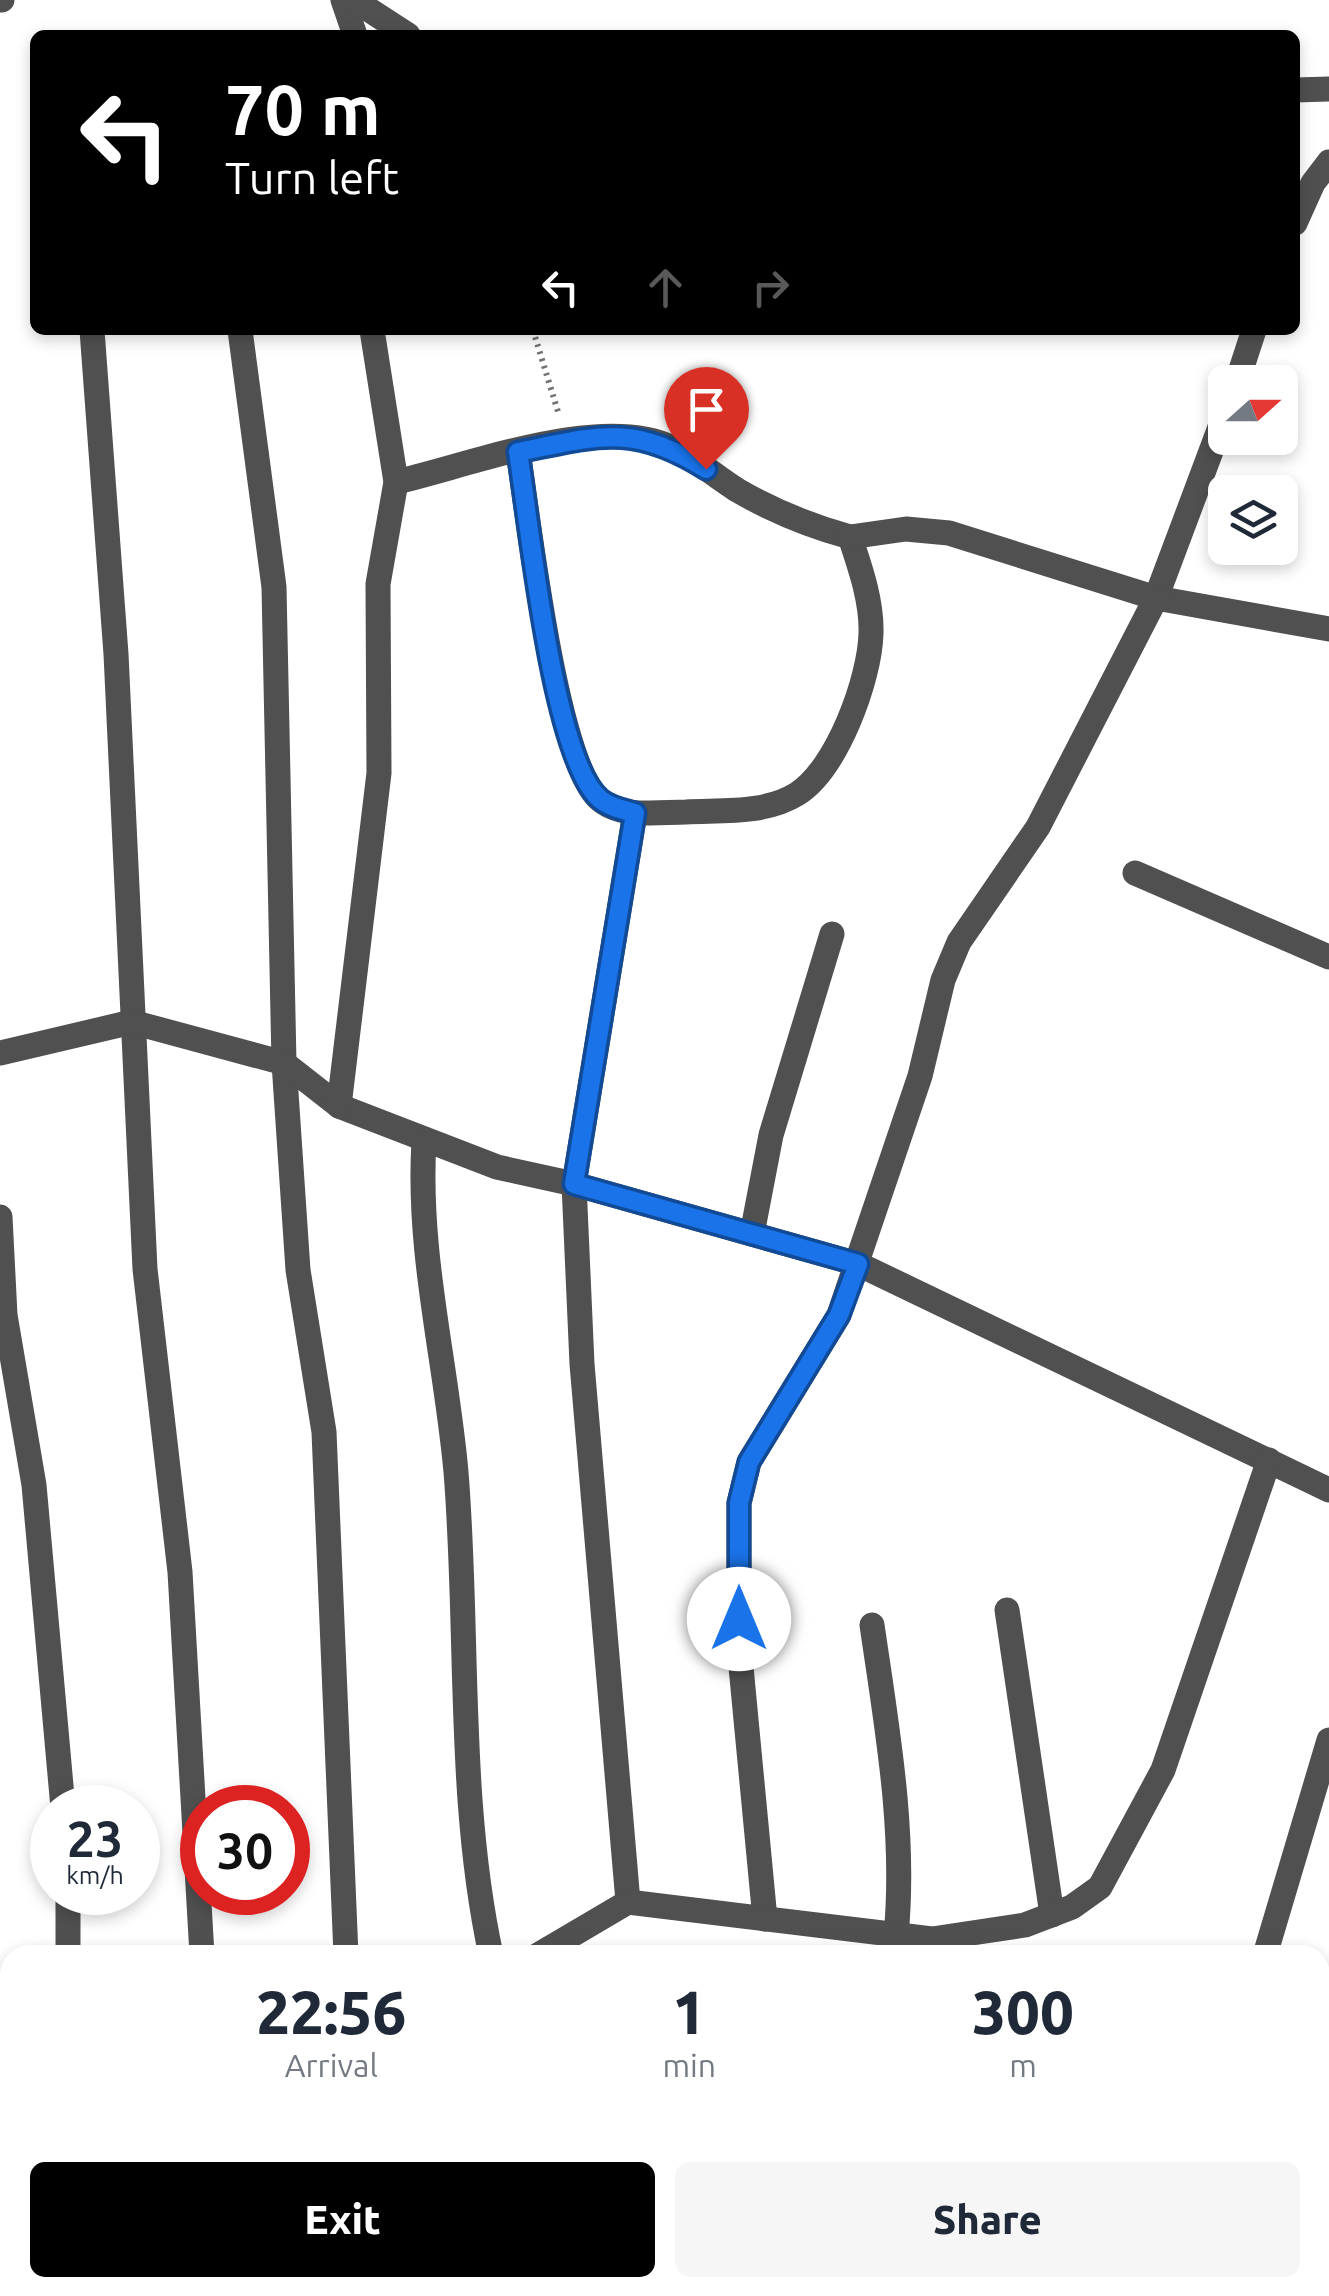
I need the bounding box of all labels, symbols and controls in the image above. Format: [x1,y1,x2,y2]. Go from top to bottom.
icon: left [60,70,190,200]
text: 70 m [225,70,381,148]
text: Turn left [225,152,399,203]
icon: left [533,260,588,315]
icon: ahead [638,260,693,315]
icon: right [743,260,798,315]
north arrow [1208,365,1298,455]
map controls [1208,365,1298,565]
pin [664,367,749,470]
icon: arrive [679,382,734,437]
button: layers [1208,475,1298,565]
position arrow [687,1567,791,1671]
speed limit sign: 30 [180,1785,310,1915]
text: 23 [67,1810,123,1866]
text: km/h [66,1861,124,1889]
text: 22:56 [256,1978,406,2045]
text: 1 [672,1978,706,2045]
text: 300 [972,1978,1074,2045]
text: Arrival [285,2047,378,2083]
text: min [662,2047,716,2083]
text: m [1009,2047,1037,2083]
button: Exit [30,2162,655,2277]
button: Share [675,2162,1300,2277]

